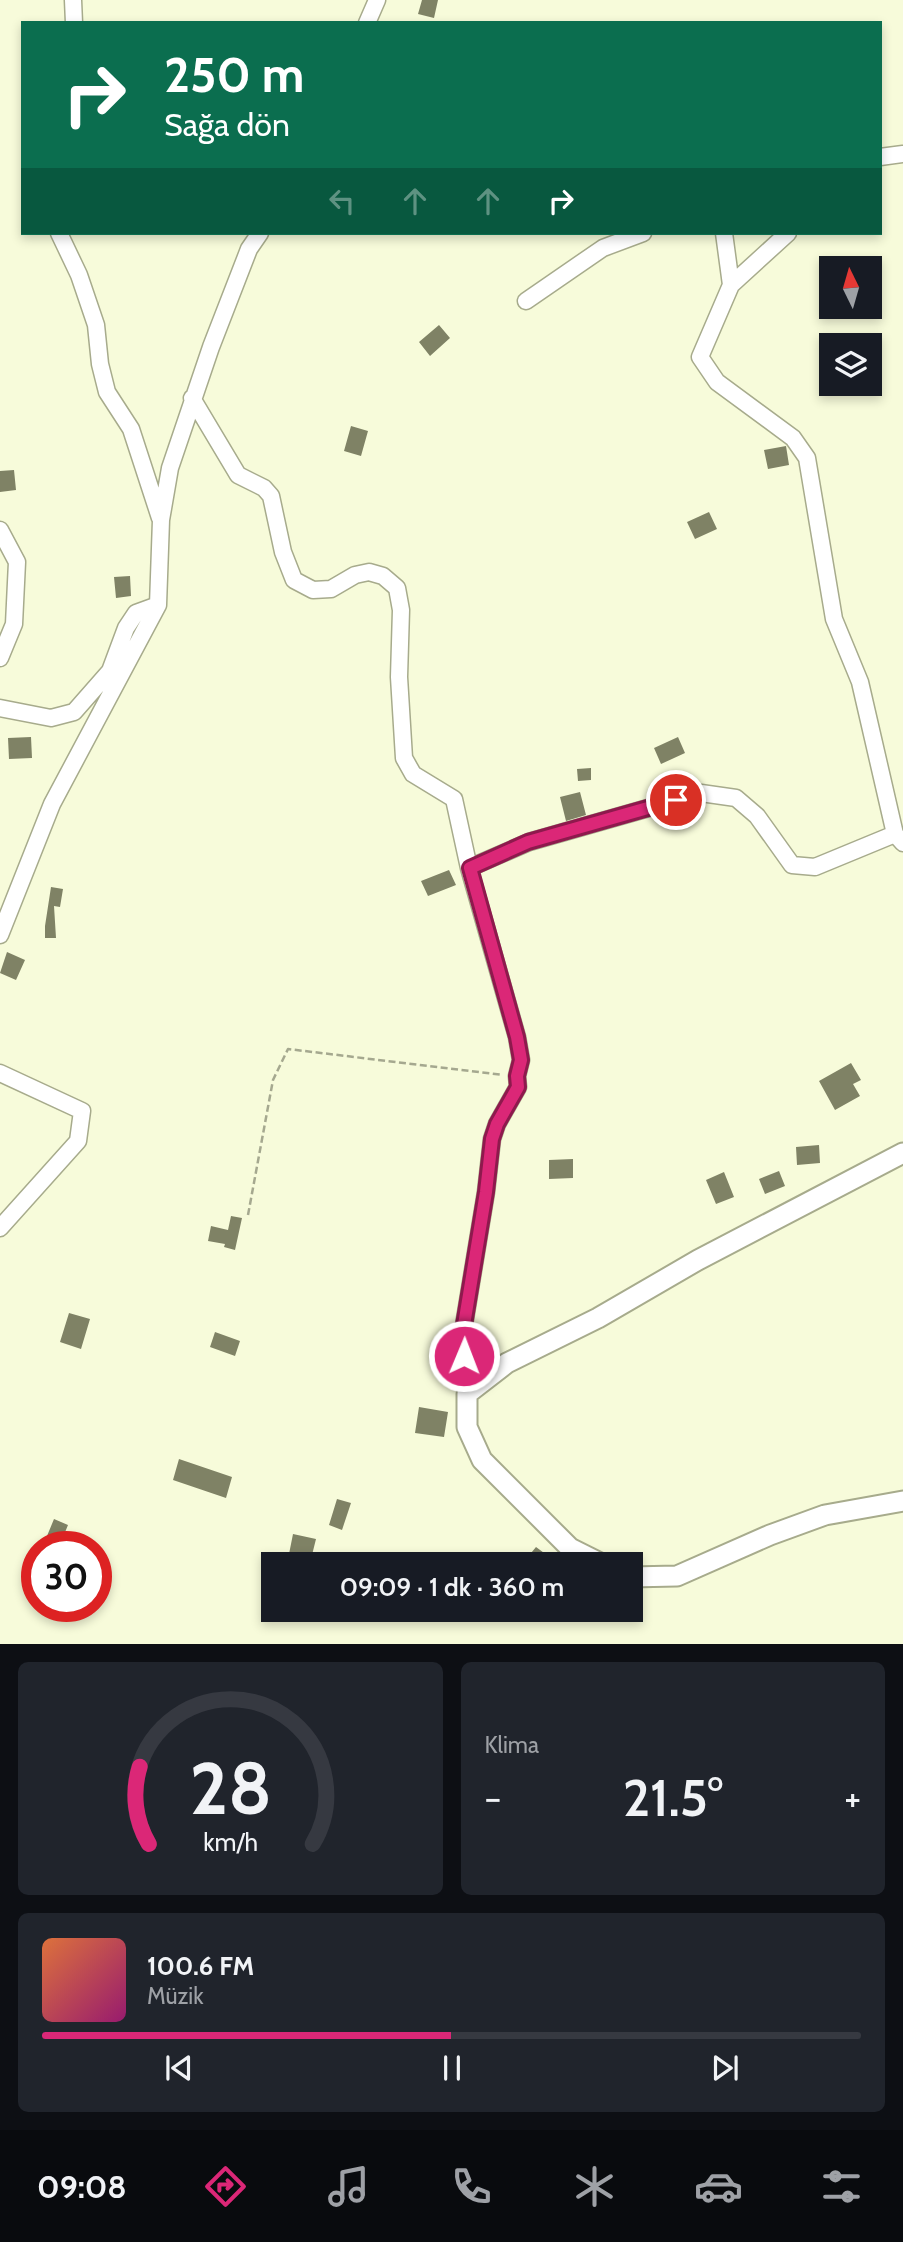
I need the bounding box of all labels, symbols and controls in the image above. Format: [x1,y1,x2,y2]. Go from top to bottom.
text: 250 m [164,45,304,104]
icon: right [49,49,140,140]
text: Sağa dön [164,105,290,144]
icon: left [323,182,361,220]
icon: ahead [396,182,434,220]
icon: ahead [469,182,507,220]
icon: right [542,182,580,220]
north arrow [819,256,882,318]
map controls [819,256,882,396]
button: layers [819,333,882,396]
pin [646,770,706,830]
icon: arrive [657,781,695,819]
position arrow [427,1319,501,1393]
speed limit sign: 30 [21,1531,112,1622]
text: 09:09 · 1 dk · 360 m [340,1571,564,1603]
text: Klima [485,1731,539,1759]
text: 28 [189,1745,271,1833]
text: 21.5° [623,1766,723,1829]
text: − [485,1774,501,1821]
text: + [844,1774,861,1821]
text: km/h [203,1827,258,1857]
text: 100.6 FM [147,1950,254,1982]
text: Müzik [147,1982,203,2010]
icon: previous [160,2049,198,2087]
icon: pause [433,2049,471,2087]
icon: next [706,2049,744,2087]
icon: directions [201,2162,250,2211]
icon: music [324,2162,373,2211]
icon: phone [447,2162,496,2211]
icon: climate [570,2162,619,2211]
icon: car [694,2162,743,2211]
icon: filters [817,2162,866,2211]
text: 09:08 [37,2167,127,2206]

